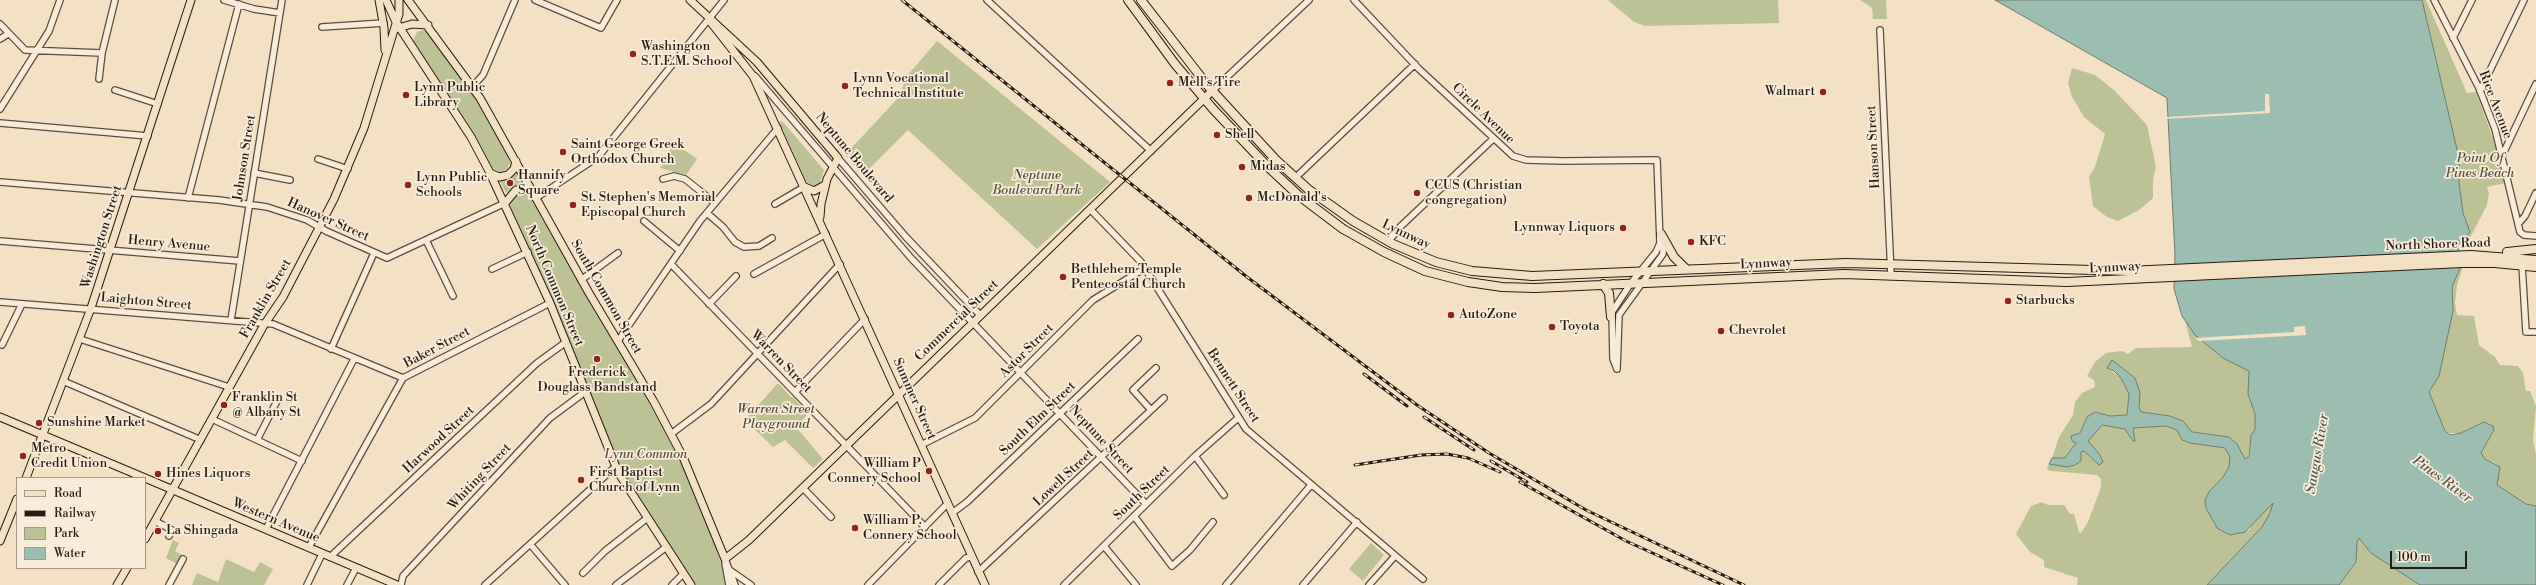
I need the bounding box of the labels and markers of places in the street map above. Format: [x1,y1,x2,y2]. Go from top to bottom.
place label: Washington S.T.E.M. School [641,39,732,70]
marker: Washington S.T.E.M. School [628,49,638,59]
place label: Lynn Vocational Technical Institute [853,71,964,102]
place label: Mell's Tire [1178,75,1240,91]
marker: Mell's Tire [1165,78,1175,88]
place label: Lynn Public Library [414,80,485,111]
marker: Lynn Vocational Technical Institute [840,81,850,91]
place label: Walmart [1765,84,1815,100]
marker: Walmart [1818,87,1828,97]
marker: Lynn Public Library [401,90,411,100]
place label: Shell [1225,127,1254,143]
marker: Shell [1212,130,1222,140]
place label: Saint George Greek Orthodox Church [571,137,684,168]
marker: Saint George Greek Orthodox Church [558,147,568,157]
place label: Midas [1250,159,1285,175]
marker: Midas [1237,162,1247,172]
place label: Hannify Square [518,168,566,199]
place label: Lynn Public Schools [416,170,487,201]
marker: Hannify Square [505,178,515,188]
place label: CCUS (Christian congregation) [1425,178,1522,209]
marker: Lynn Public Schools [403,180,413,190]
marker: CCUS (Christian congregation) [1412,188,1422,198]
place label: St. Stephen's Memorial Episcopal Church [581,190,715,221]
place label: McDonald's [1257,190,1327,206]
marker: McDonald's [1244,193,1254,203]
marker: St. Stephen's Memorial Episcopal Church [568,200,578,210]
place label: Lynnway Liquors [1513,220,1615,236]
marker: Lynnway Liquors [1618,223,1628,233]
place label: KFC [1699,234,1726,250]
marker: KFC [1686,237,1696,247]
place label: Bethlehem Temple Pentecostal Church [1071,262,1186,293]
marker: Bethlehem Temple Pentecostal Church [1058,272,1068,282]
place label: Starbucks [2016,293,2075,309]
marker: Starbucks [2003,296,2013,306]
place label: AutoZone [1459,307,1517,323]
marker: AutoZone [1446,310,1456,320]
place label: Toyota [1560,319,1600,335]
marker: Toyota [1547,322,1557,332]
place label: Chevrolet [1729,323,1786,339]
marker: Chevrolet [1716,326,1726,336]
marker: Frederick Douglass Bandstand [592,354,602,364]
place label: Frederick Douglass Bandstand [537,365,657,396]
place label: Franklin St @ Albany St [232,390,301,421]
marker: Franklin St @ Albany St [219,400,229,410]
place label: Sunshine Market [47,415,146,431]
marker: Sunshine Market [34,418,44,428]
place label: Metro Credit Union [31,441,107,472]
marker: Metro Credit Union [18,451,28,461]
place label: William P Connery School [827,456,921,487]
place label: First Baptist Church of Lynn [589,465,680,496]
place label: Hines Liquors [166,466,250,482]
marker: William P Connery School [924,466,934,476]
marker: Hines Liquors [153,469,163,479]
marker: First Baptist Church of Lynn [576,475,586,485]
place label: William P. Connery School [863,513,957,544]
place label: La Shingada [166,523,238,539]
marker: William P. Connery School [850,523,860,533]
marker: La Shingada [153,526,163,536]

